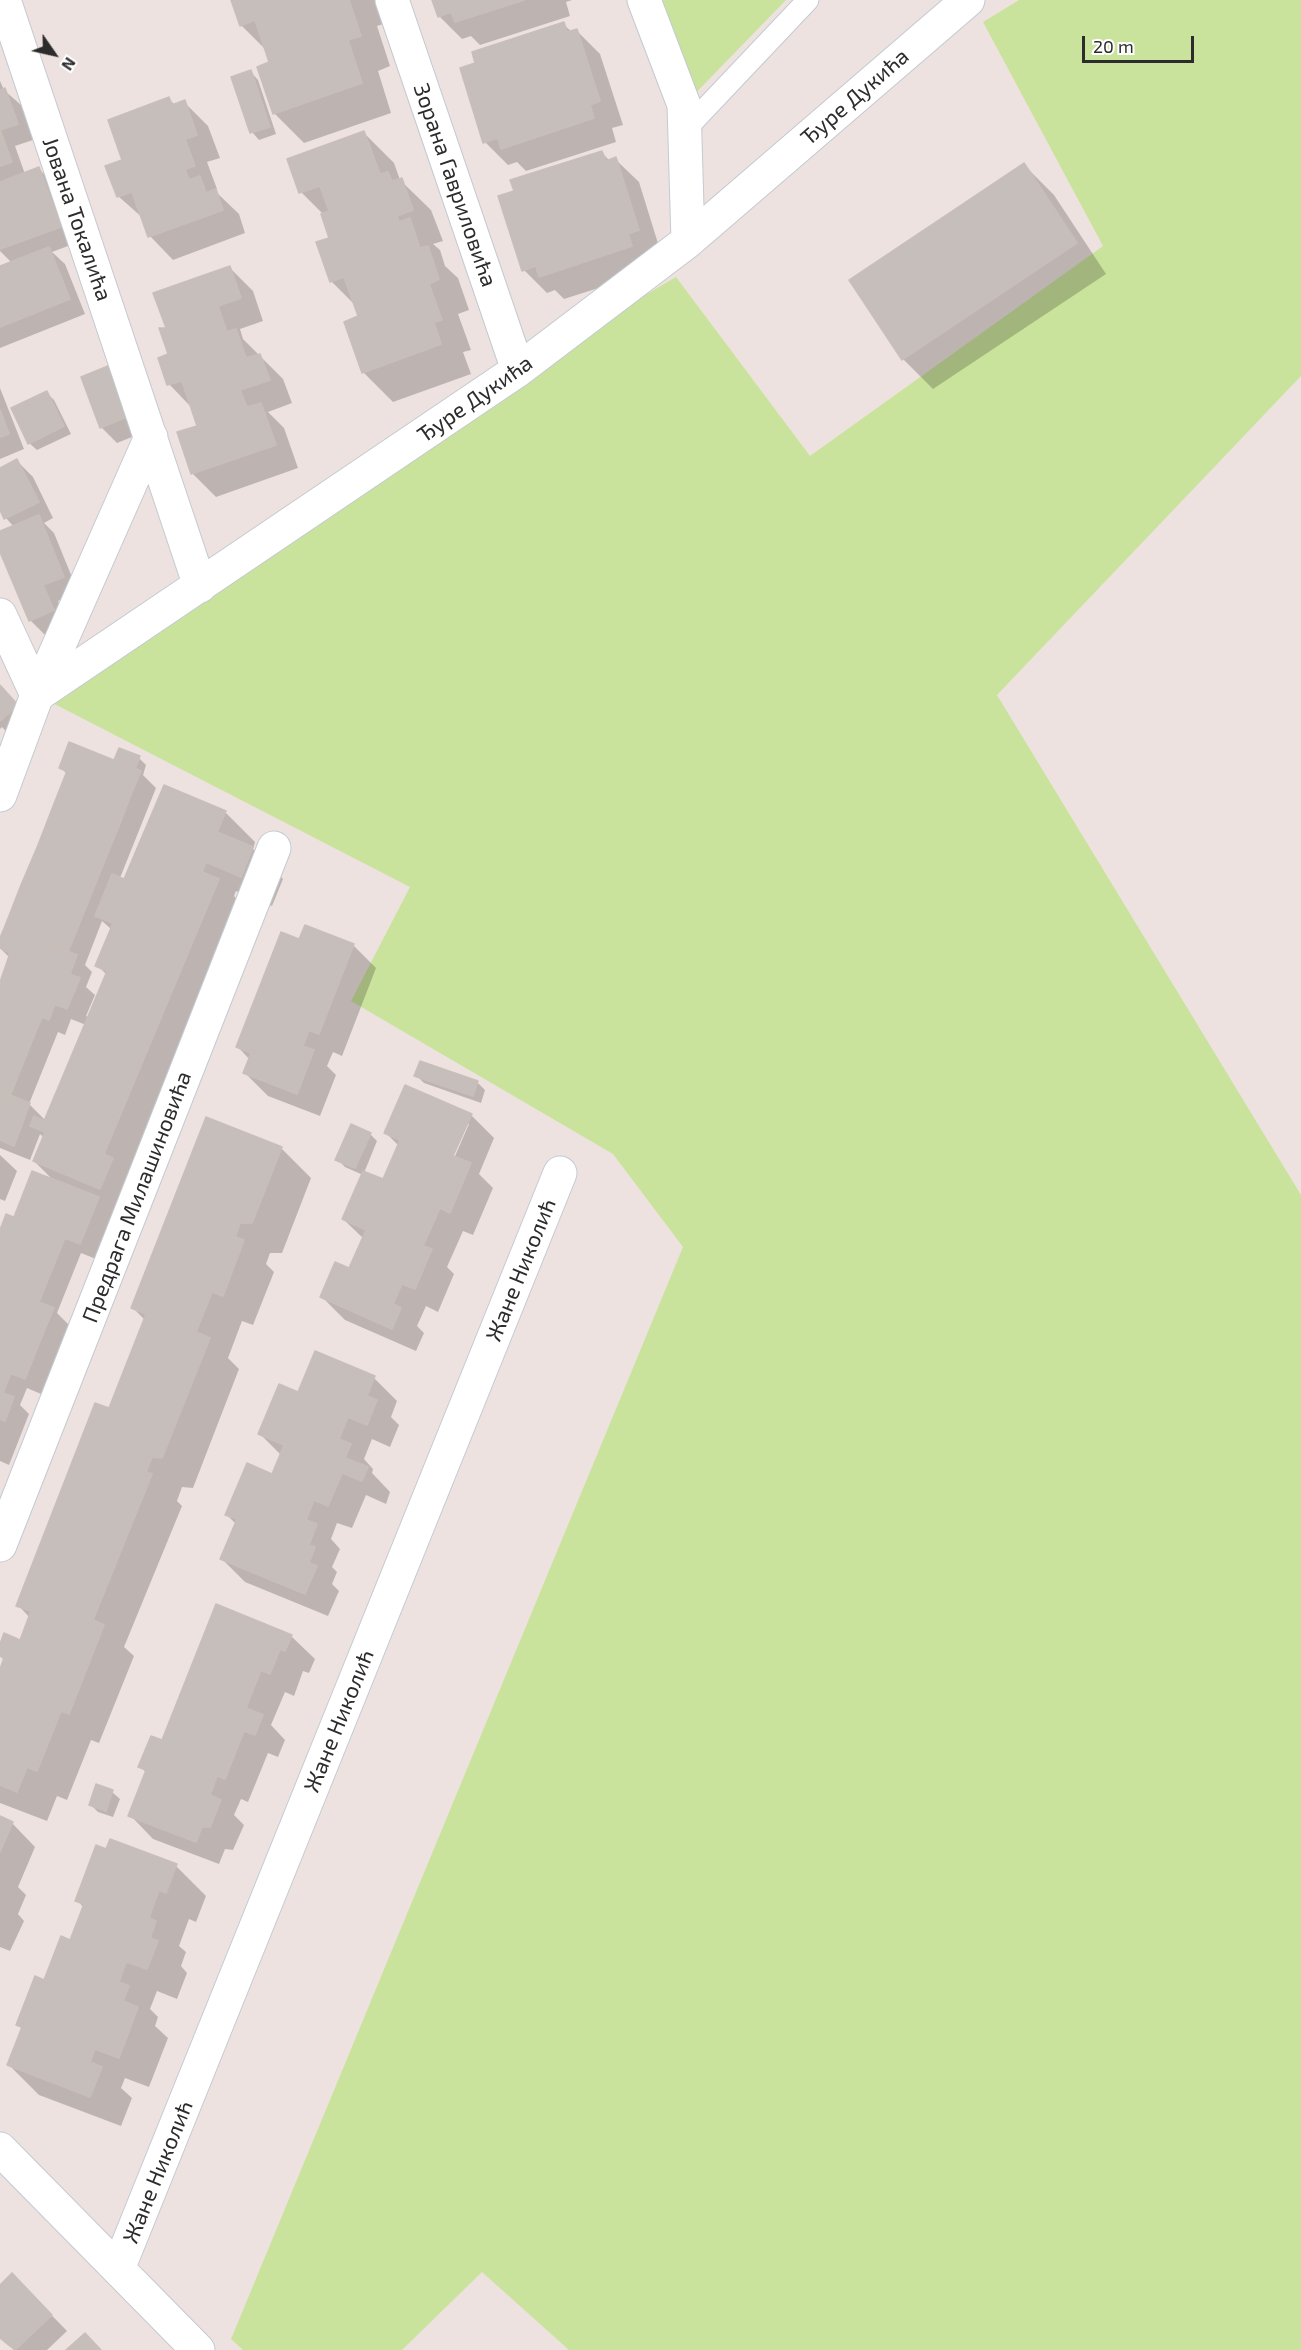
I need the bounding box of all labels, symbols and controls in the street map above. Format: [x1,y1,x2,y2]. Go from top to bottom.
north arrow [24,24,84,84]
scale bar [1085,24,1198,62]
text: 20 m [1093,35,1134,57]
street label: Ђуре Дукића [796,43,914,151]
text: N [58,54,80,74]
street label: Зорана Гавриловића [408,80,502,290]
street label: Јована Токалића [37,134,117,304]
street label: Ђуре Дукића [412,350,538,448]
street label: Предрага Милашиновића [77,1068,197,1326]
street label: Жане Николић [480,1195,562,1345]
street label: Жане Николић [298,1646,380,1796]
street label: Жане Николић [117,2097,199,2247]

